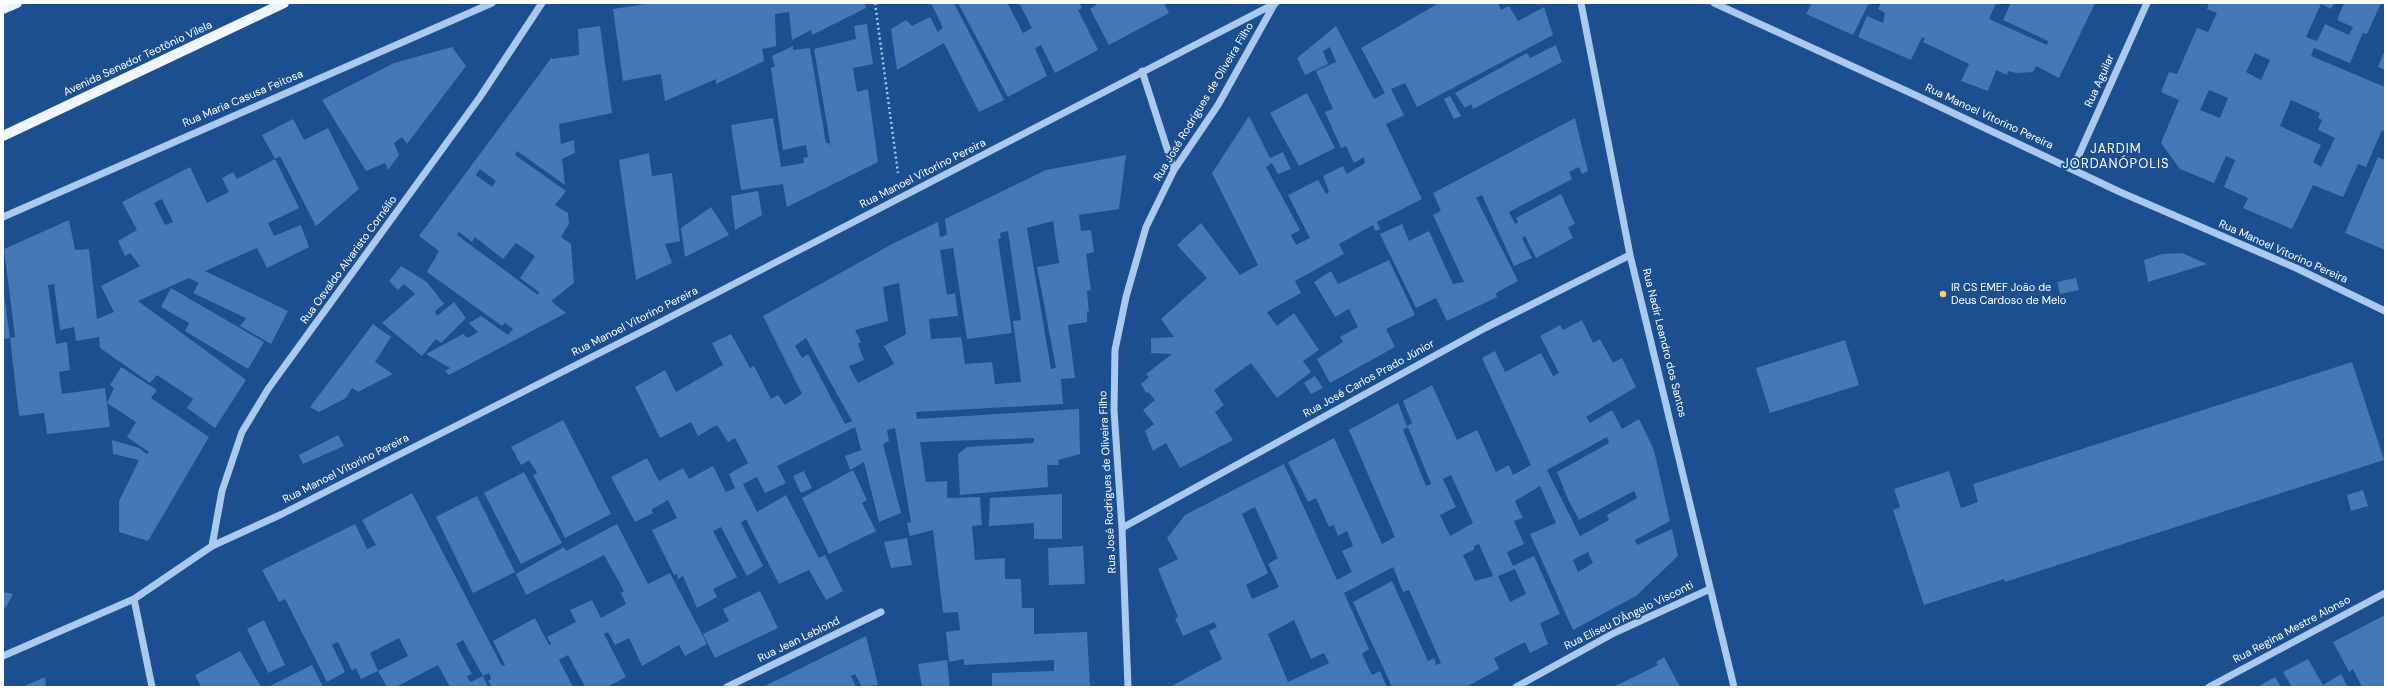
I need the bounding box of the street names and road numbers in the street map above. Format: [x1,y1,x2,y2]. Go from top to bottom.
street label: Avenida Senador Teotônio Vilela [62,19,214,99]
street label: Rua José Rodrigues de Oliveira Filho [1151,20,1257,184]
street label: Rua Aguilar [2082,52,2118,110]
street label: Rua Maria Casusa Feitosa [181,68,305,130]
street label: Rua Manoel Vitorino Pereira [1923,81,2055,153]
street label: Rua Manoel Vitorino Pereira [858,136,988,212]
street label: Rua Osvaldo Alvaristo Cornélio [298,193,400,327]
street label: Rua Manoel Vitorino Pereira [2216,218,2350,286]
street label: Rua Nadir Leandro dos Santos [1639,267,1689,419]
street label: Rua Manoel Vitorino Pereira [570,284,700,360]
street label: Rua José Carlos Prado Júnior [1301,337,1437,421]
street label: Rua José Rodrigues de Oliveira Filho [1097,390,1119,574]
street label: Rua Manoel Vitorino Pereira [281,431,411,507]
street label: Rua Eliseu D'Ângelo Visconti [1562,579,1696,653]
street label: Rua Regina Mestre Alonso [2231,593,2353,667]
street label: Rua Jean Leblond [756,614,842,666]

